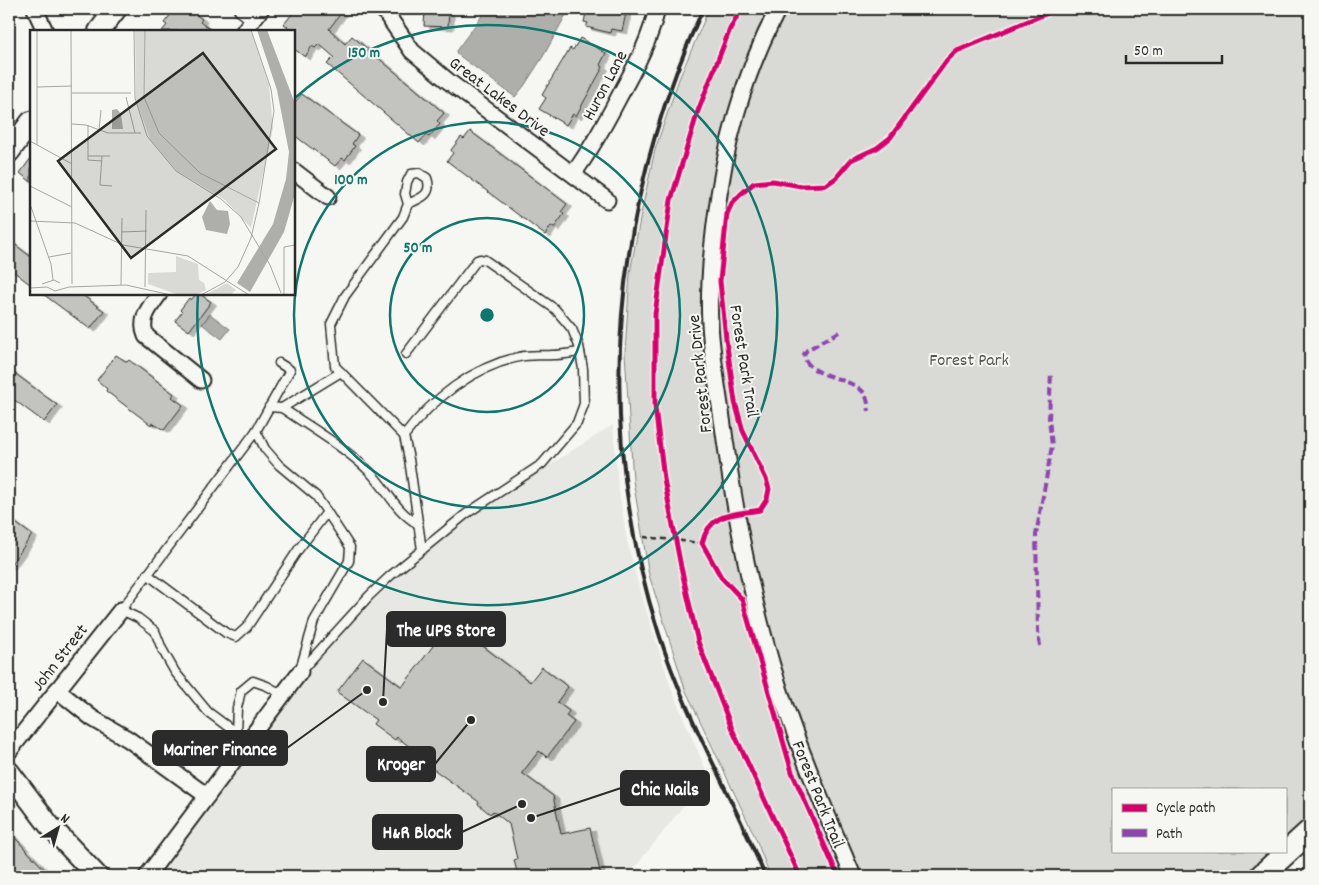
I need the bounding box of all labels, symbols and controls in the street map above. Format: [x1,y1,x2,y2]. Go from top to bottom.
inset map [30,30,295,295]
scale bar [1126,32,1223,64]
text: 50 m [1134,41,1163,63]
text: 150 m [348,43,380,65]
street label: Huron Lane [577,47,635,126]
street label: Great Lakes Drive [443,52,554,144]
text: 100 m [334,170,368,192]
text: 50 m [404,238,432,260]
street label: Forest Park Trail [721,303,764,420]
centre of rings [478,306,496,324]
street label: Forest Park Drive [683,313,720,434]
park label: Forest Park [929,349,1009,374]
callout: The UPS Store [387,612,505,646]
street label: John Street [27,619,95,697]
text: The UPS Store [397,619,495,646]
callout: Mariner Finance [153,731,287,765]
text: Mariner Finance [163,738,277,765]
street label: Forest Park Trail [784,738,850,853]
callout: Kroger [367,747,435,781]
text: Kroger [377,753,426,780]
callout: Chic Nails [621,771,709,805]
text: Chic Nails [631,778,699,805]
legend [1112,788,1286,852]
text: Cycle path [1156,798,1216,820]
north arrow [32,802,82,852]
text: N [56,809,73,829]
callout: H&R Block [373,815,462,849]
text: H&R Block [382,821,452,848]
text: Path [1156,824,1182,846]

